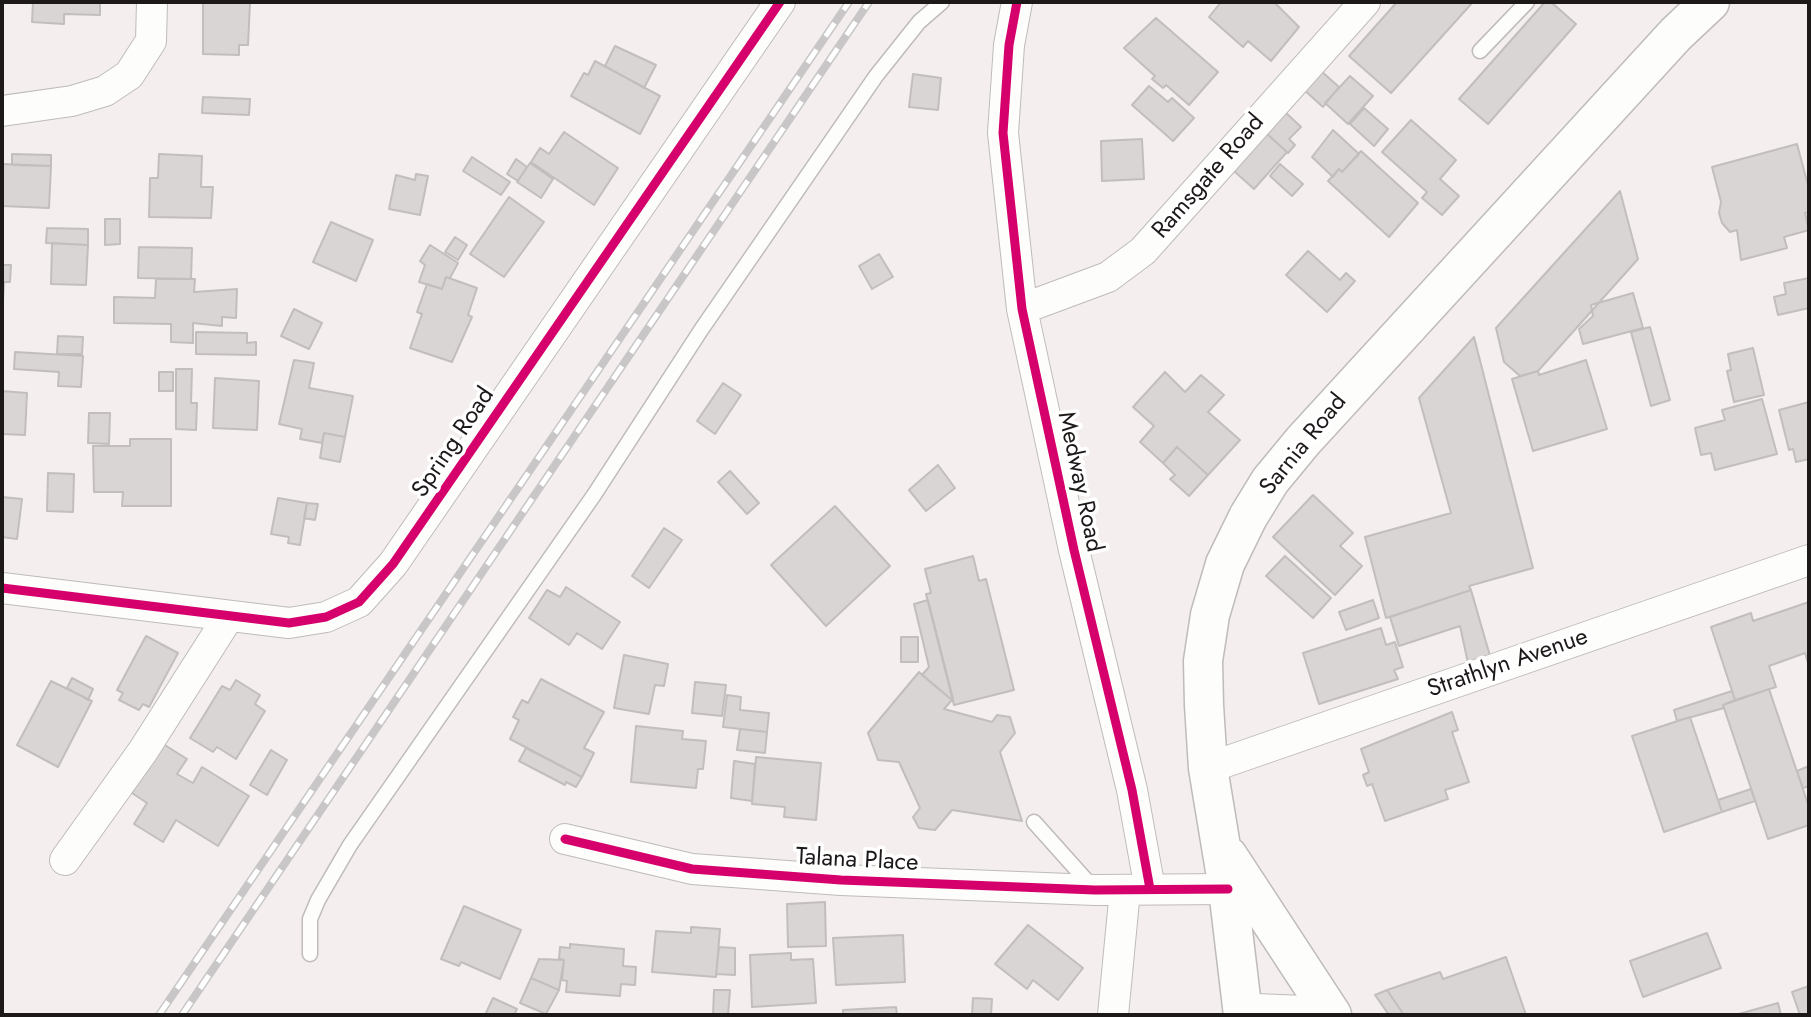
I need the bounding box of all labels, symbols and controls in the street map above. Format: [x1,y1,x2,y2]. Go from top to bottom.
street label: Ramsgate Road [1147,109,1271,245]
street label: Spring Road [407,382,501,504]
street label: Sarnia Road [1254,388,1354,502]
street label: Medway Road [1050,409,1108,555]
street label: Strathlyn Avenue [1424,623,1592,705]
street label: Talana Place [795,843,919,879]

